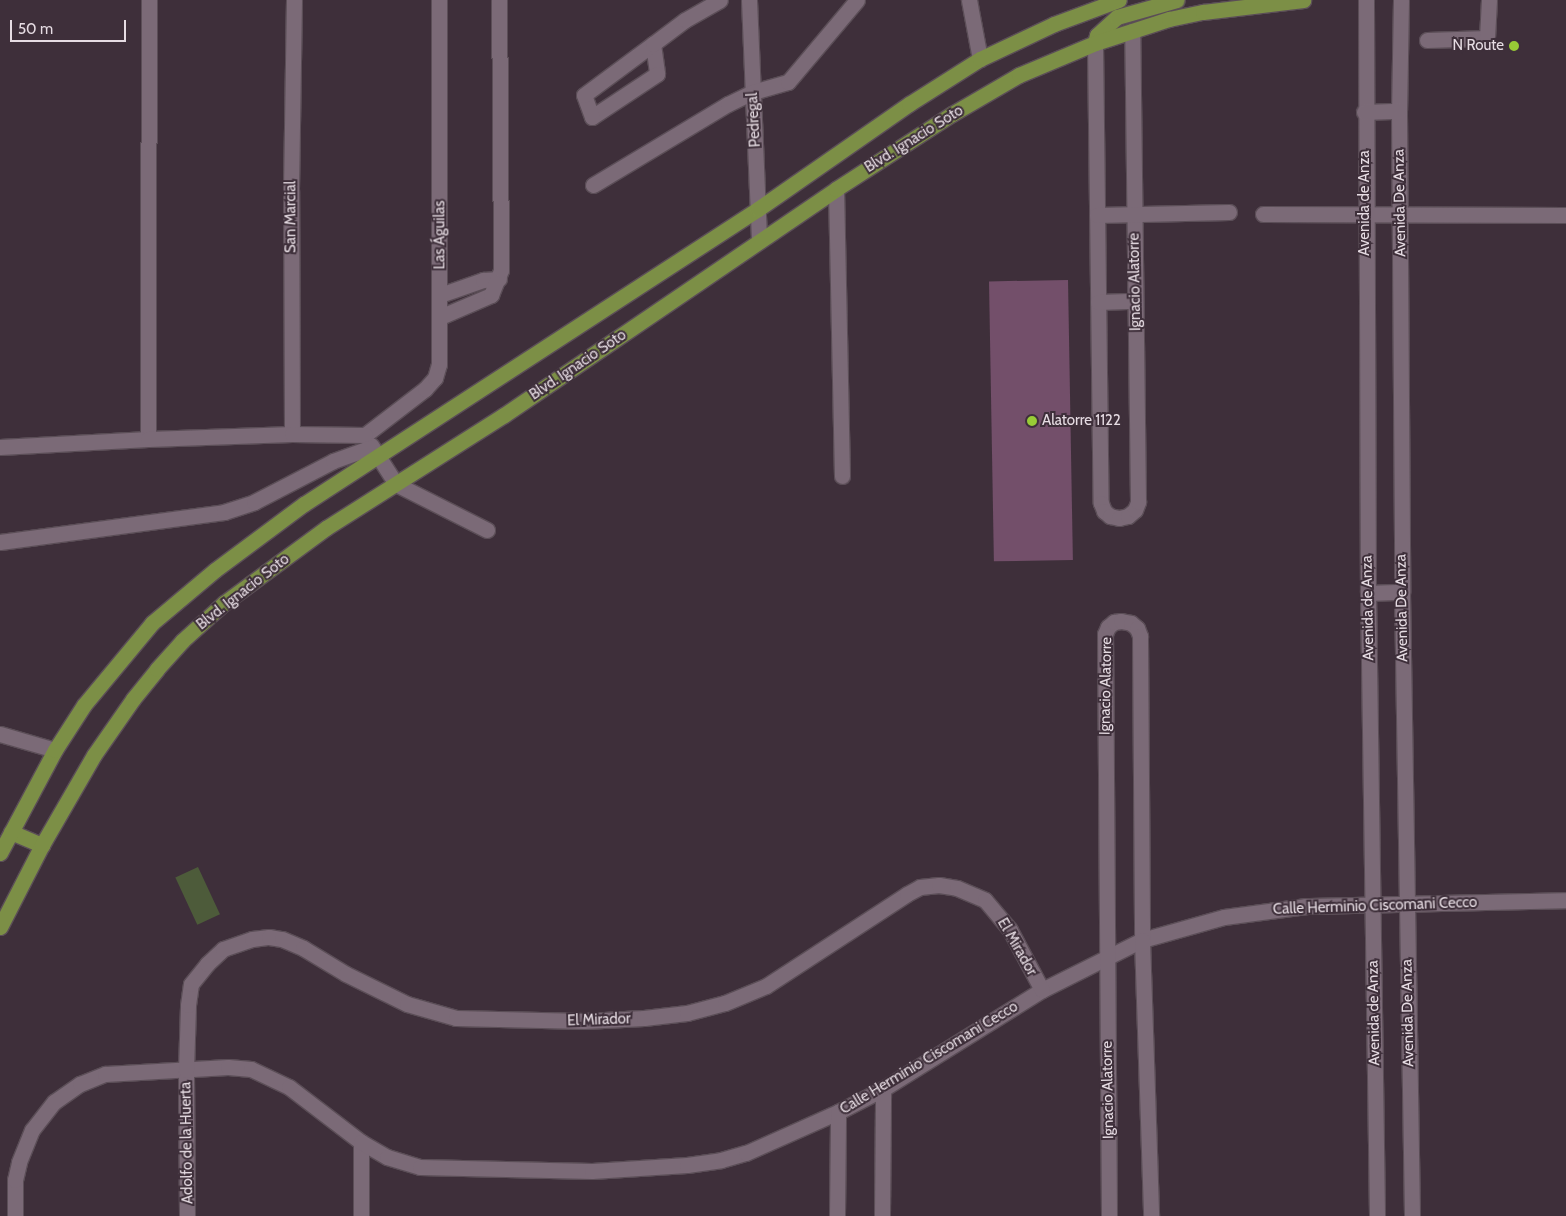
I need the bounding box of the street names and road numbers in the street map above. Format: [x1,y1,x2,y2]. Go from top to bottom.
street label: Pedregal [744,92,764,148]
street label: Blvd. Ignacio Soto [861,101,967,177]
street label: Avenida De Anza [1390,149,1410,257]
street label: Avenida de Anza [1356,150,1374,256]
street label: San Marcial [282,181,300,253]
street label: Las Águilas [431,201,449,269]
street label: Ignacio Alatorre [1125,233,1145,331]
street label: Blvd. Ignacio Soto [526,326,630,404]
street label: Blvd. Ignacio Soto [193,550,293,634]
street label: Avenida De Anza [1392,554,1412,662]
street label: Avenida de Anza [1358,555,1378,661]
street label: Ignacio Alatorre [1096,637,1116,735]
street label: Calle Herminio Ciscomani Cecco [1272,893,1478,919]
street label: El Mirador [993,915,1041,979]
street label: Avenida De Anza [1398,959,1418,1067]
street label: Avenida de Anza [1364,960,1384,1066]
street label: Calle Herminio Ciscomani Cecco [837,998,1021,1118]
street label: El Mirador [567,1010,631,1030]
street label: Ignacio Alatorre [1098,1041,1118,1139]
street label: Adolfo de la Huerta [177,1082,197,1204]

